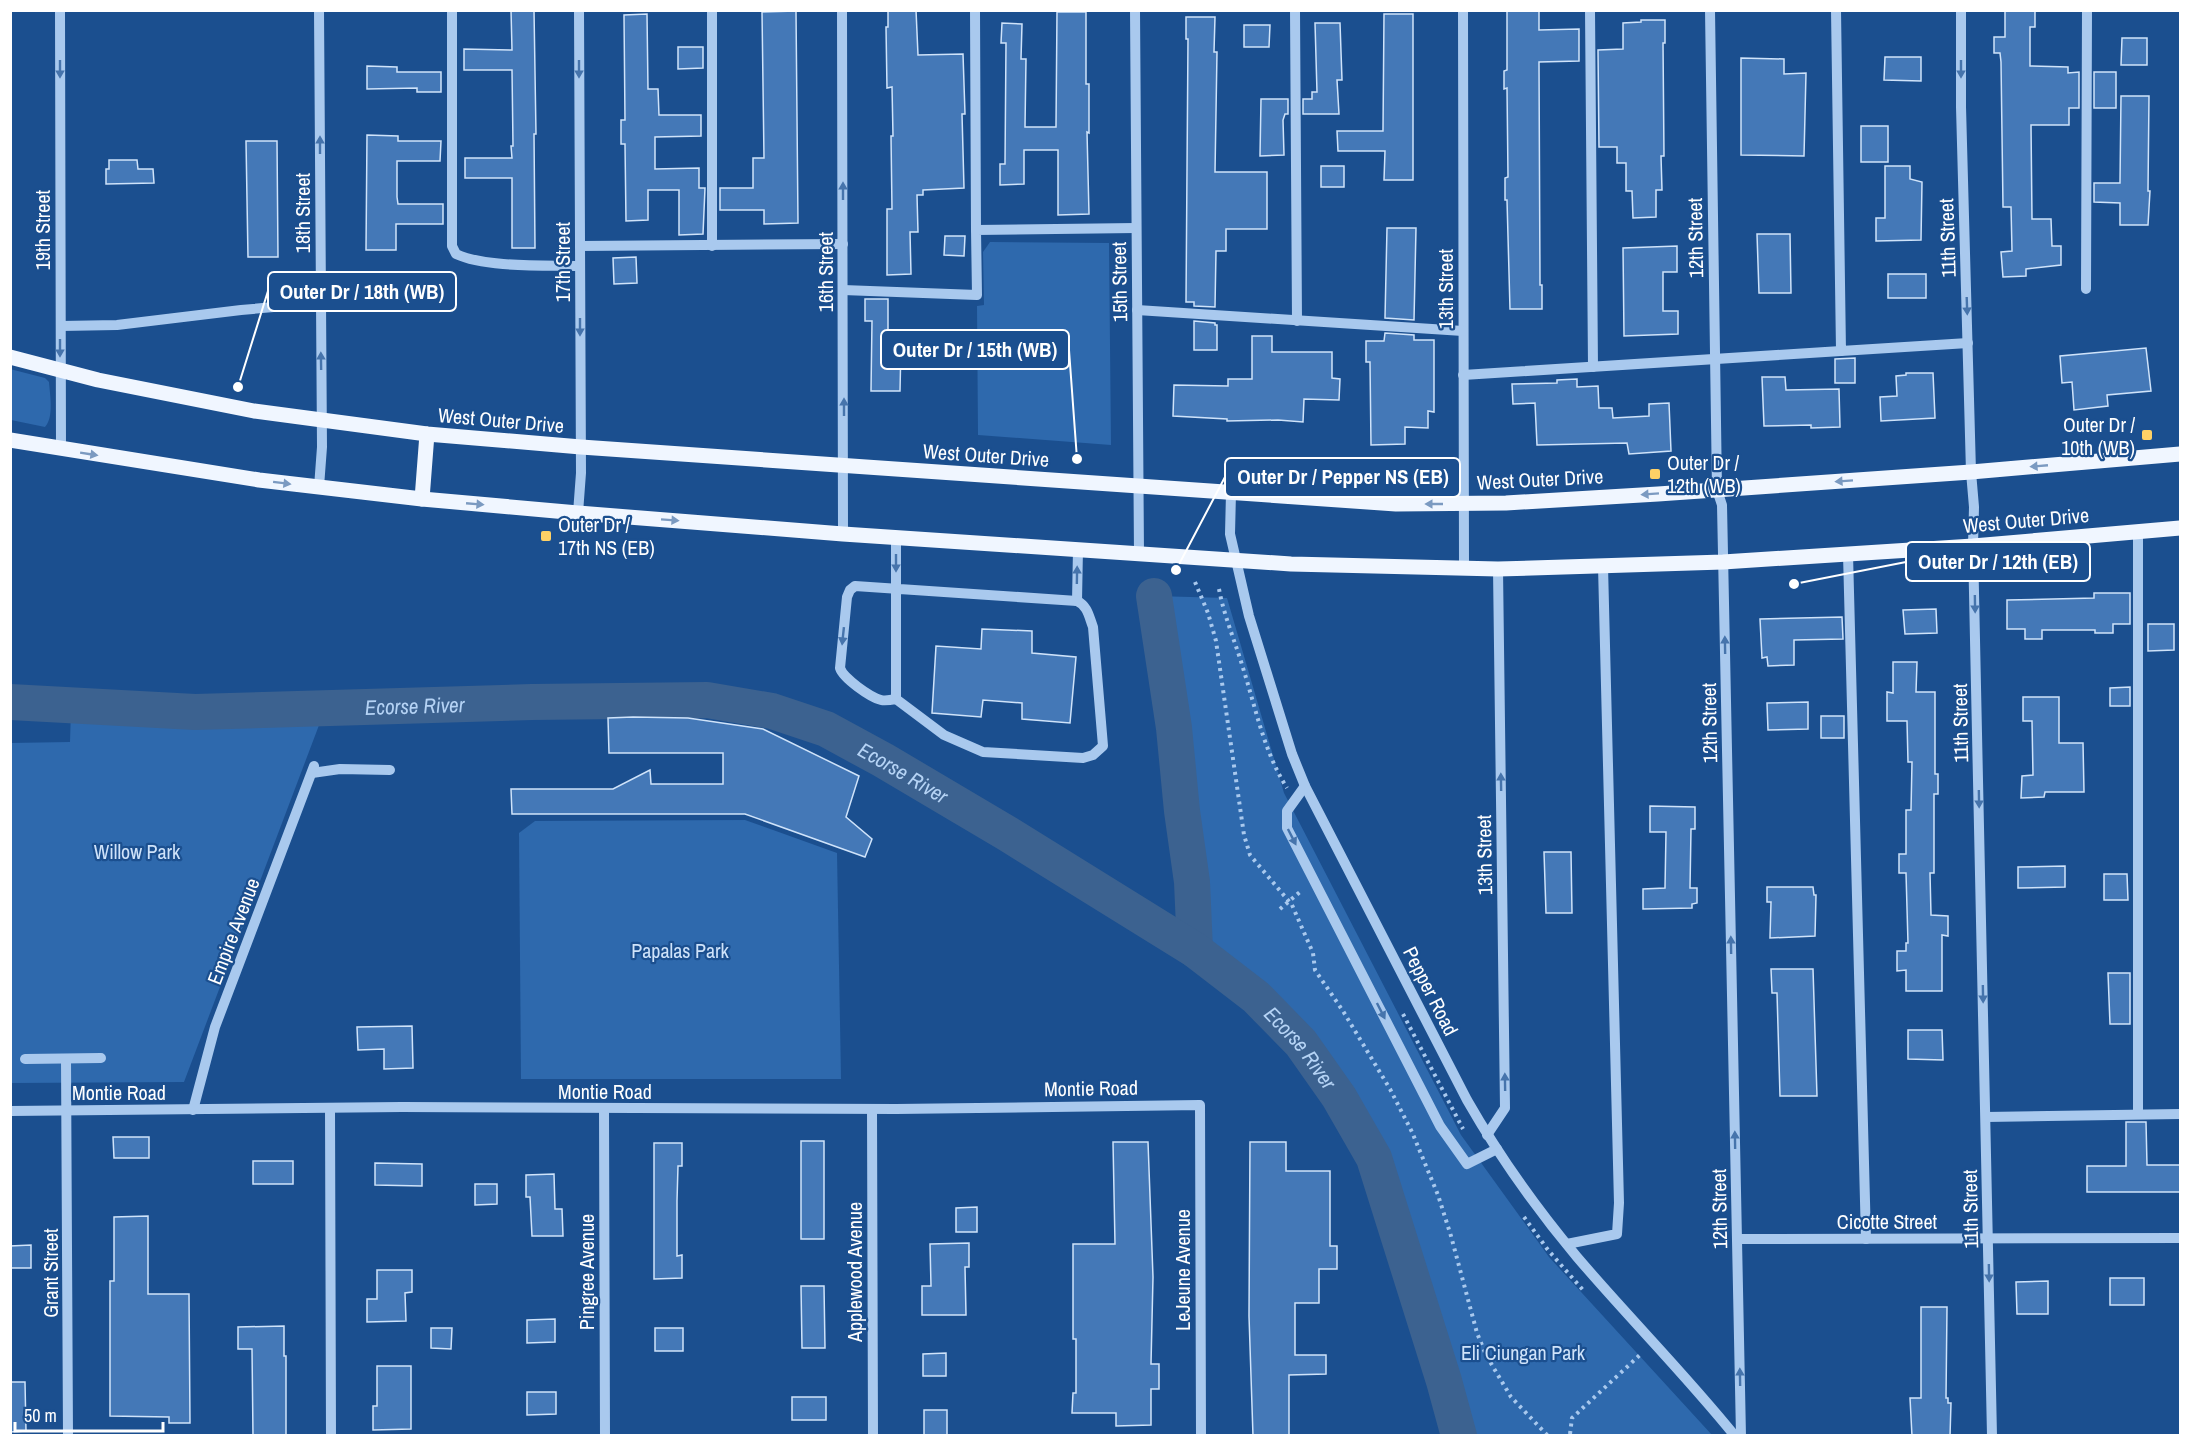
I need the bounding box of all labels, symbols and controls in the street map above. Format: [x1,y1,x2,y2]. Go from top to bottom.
one-way arrow [55,59,65,78]
one-way arrow [574,59,584,78]
one-way arrow [1956,59,1966,78]
one-way arrow [315,136,324,155]
street label: 18th Street [289,172,316,253]
one-way arrow [838,182,847,201]
street label: 19th Street [29,189,56,270]
street label: 12th Street [1681,197,1709,278]
street label: 11th Street [1932,198,1962,278]
street label: 17th Street [549,221,576,302]
street label: 16th Street [812,231,839,312]
street label: 15th Street [1105,241,1133,322]
street label: 13th Street [1432,248,1459,329]
callout: Outer Dr / 18th (WB) [268,272,456,311]
text: Outer Dr / 18th (WB) [280,277,445,306]
one-way arrow [1962,296,1971,315]
one-way arrow [575,317,585,336]
callout: Outer Dr / 15th (WB) [881,330,1069,369]
text: Outer Dr / 15th (WB) [893,335,1058,364]
one-way arrow [55,338,65,357]
one-way arrow [316,352,326,371]
one-way arrow [839,398,849,417]
street label: West Outer Drive [437,401,565,439]
place label: Outer Dr / 10th (WB) [2061,411,2135,461]
marker: Outer Dr / 10th (WB) [2140,428,2154,442]
street label: West Outer Drive [922,437,1050,473]
one-way arrow [79,449,98,458]
place label: Outer Dr / 12th (WB) [1667,449,1741,499]
callout: Outer Dr / Pepper NS (EB) [1225,458,1460,497]
one-way arrow [2029,461,2048,471]
text: Outer Dr / Pepper NS (EB) [1237,462,1449,491]
street label: West Outer Drive [1476,462,1604,496]
marker: Outer Dr / 12th (WB) [1648,467,1662,481]
one-way arrow [1835,476,1854,486]
one-way arrow [272,478,291,487]
one-way arrow [1640,490,1659,499]
one-way arrow [466,499,485,509]
one-way arrow [1424,499,1443,509]
street label: West Outer Drive [1962,501,2090,539]
place label: Outer Dr / 17th NS (EB) [558,511,655,561]
one-way arrow [660,516,679,525]
marker: Outer Dr / 17th NS (EB) [539,529,553,543]
callout: Outer Dr / 12th (EB) [1906,542,2090,581]
text: Outer Dr / 12th (EB) [1918,547,2078,576]
one-way arrow [891,553,901,572]
one-way arrow [1072,566,1082,585]
one-way arrow [1970,595,1980,614]
one-way arrow [838,626,848,645]
one-way arrow [1720,636,1730,655]
street label: 12th Street [1695,682,1723,763]
street label: 11th Street [1946,683,1974,763]
water label: Ecorse River [364,689,466,721]
water label: Ecorse River [853,735,955,811]
one-way arrow [1496,772,1506,791]
one-way arrow [1974,789,1984,808]
street label: 13th Street [1470,814,1498,895]
one-way arrow [1287,829,1297,846]
park label: Willow Park [94,838,181,865]
street label: Empire Avenue [200,874,266,988]
one-way arrow [1727,936,1736,955]
park label: Papalas Park [631,937,730,964]
street label: Pepper Road [1397,942,1465,1040]
one-way arrow [1978,984,1988,1003]
water label: Ecorse River [1258,1000,1344,1096]
one-way arrow [1376,1002,1386,1019]
one-way arrow [1500,1072,1509,1091]
street label: Montie Road [1044,1074,1138,1102]
street label: Montie Road [558,1078,652,1105]
street label: Montie Road [72,1079,166,1106]
one-way arrow [1731,1131,1740,1150]
street label: 12th Street [1705,1168,1733,1249]
street label: 11th Street [1956,1169,1984,1249]
street label: Applewood Avenue [841,1202,868,1343]
street label: Cicotte Street [1837,1208,1938,1235]
street label: LeJeune Avenue [1169,1209,1196,1331]
street label: Pingree Avenue [573,1214,600,1330]
street label: Grant Street [37,1228,64,1318]
one-way arrow [1984,1263,1994,1282]
park label: Eli Ciungan Park [1461,1339,1586,1366]
one-way arrow [1735,1368,1745,1387]
scale bar [15,1395,164,1433]
text: 50 m [24,1403,57,1428]

